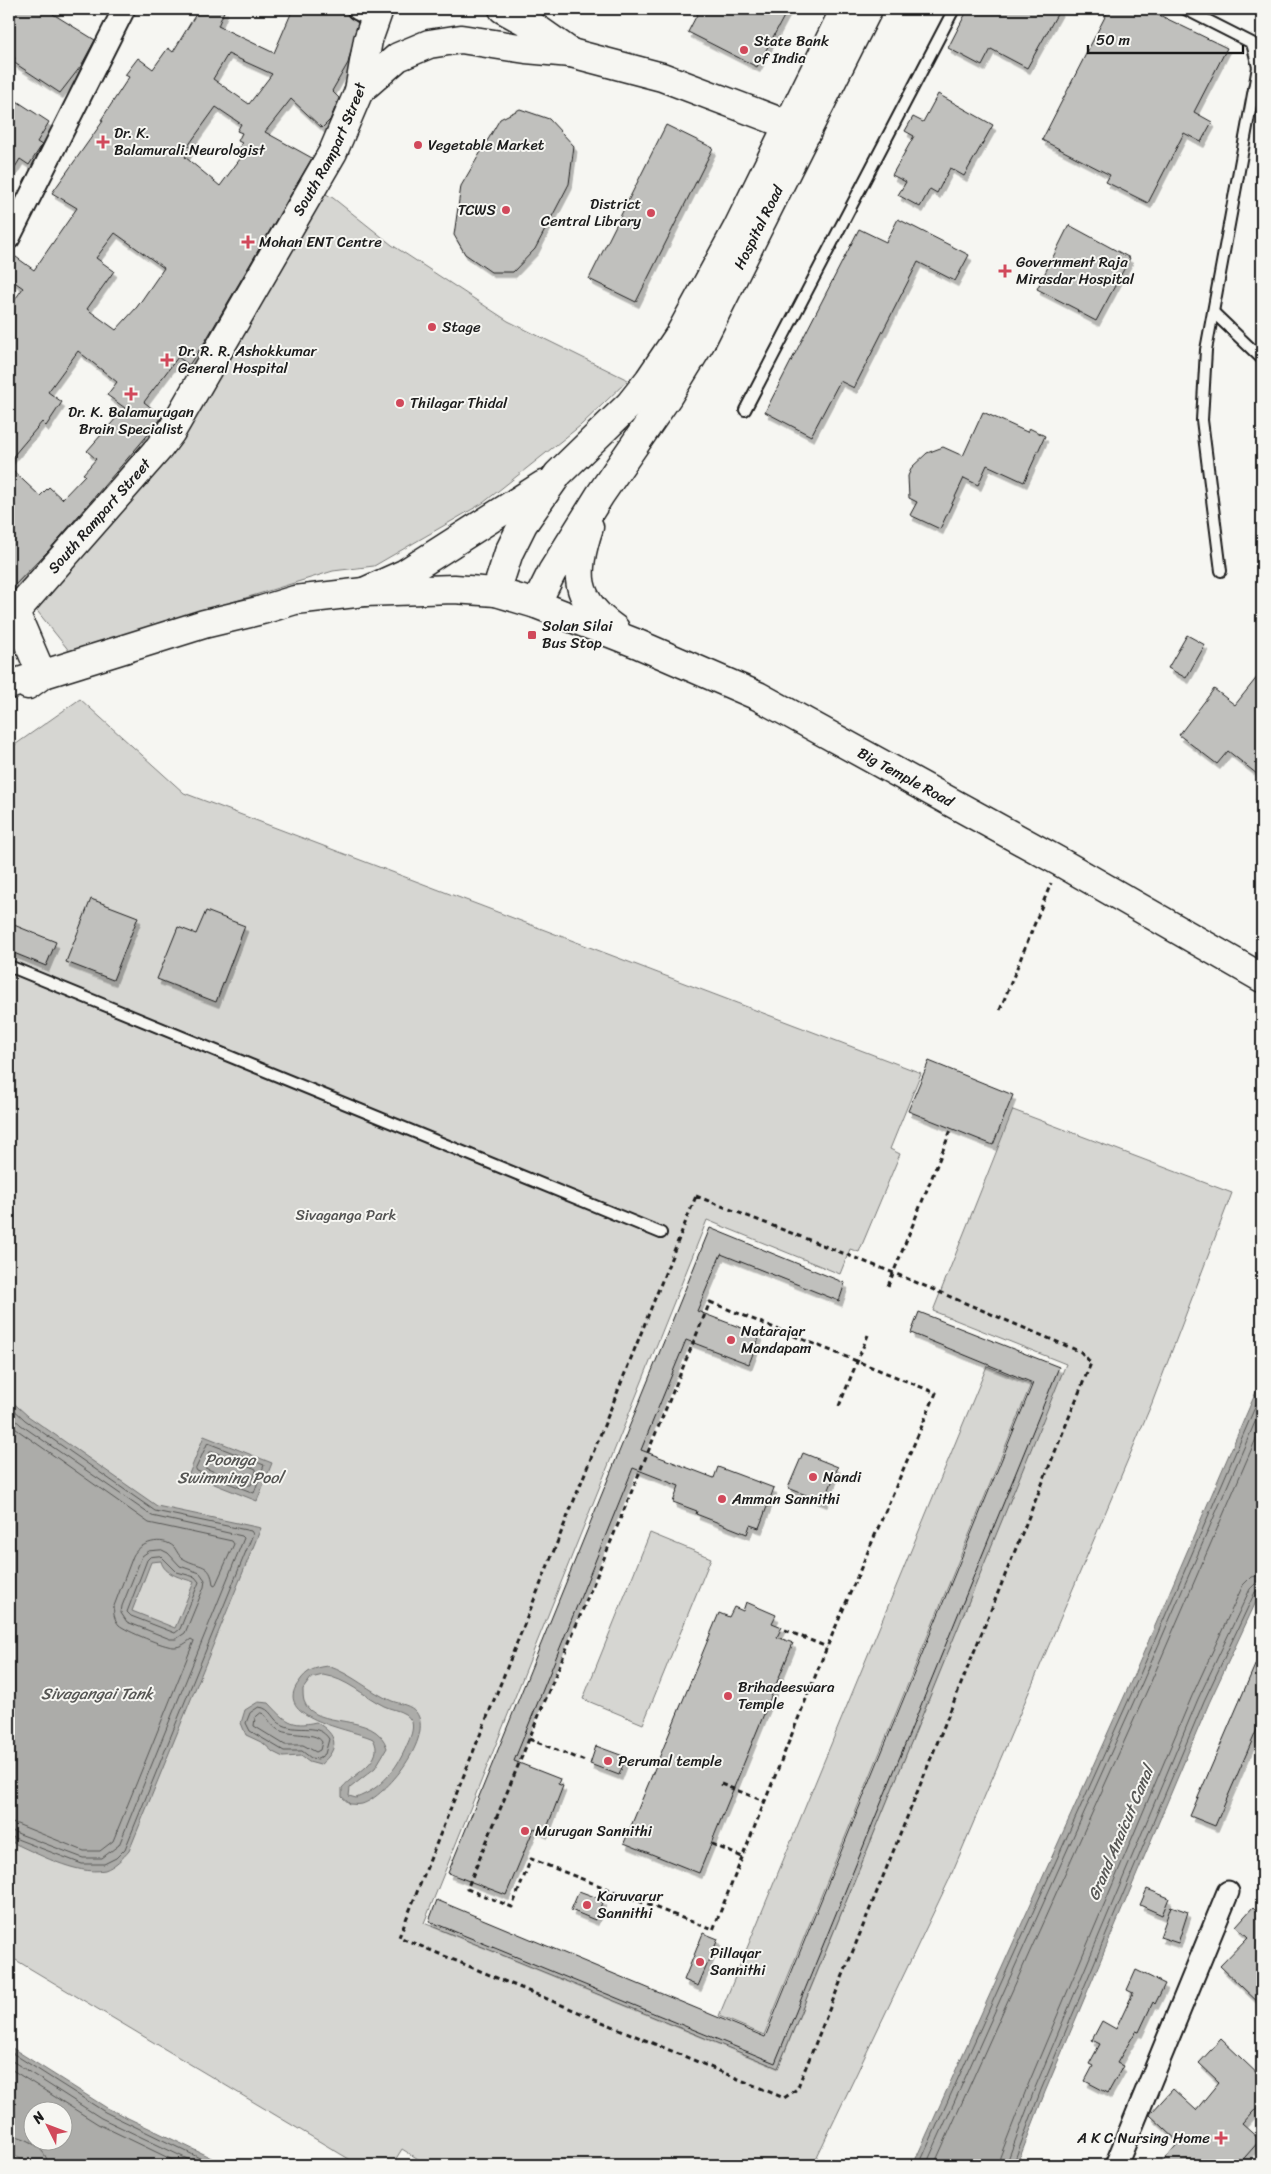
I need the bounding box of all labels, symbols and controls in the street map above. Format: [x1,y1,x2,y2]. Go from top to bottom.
scale bar [1088,22,1244,54]
text: 50 m [1096,27,1131,53]
place label: State Bank of India [754,28,830,71]
marker: State Bank of India [738,44,750,56]
street label: South Rampart Street [286,80,373,221]
place label: Dr. K. Balamurali.Neurologist [114,120,266,163]
place label: Vegetable Market [428,132,545,158]
marker: Dr. K. Balamurali.Neurologist [96,135,110,149]
marker: Vegetable Market [412,139,424,151]
street label: Hospital Road [726,180,791,274]
place label: District Central Library [541,191,641,234]
place label: TCWS [458,197,497,223]
marker: TCWS [500,204,512,216]
marker: District Central Library [645,207,657,219]
place label: Mohan ENT Centre [259,229,382,255]
marker: Mohan ENT Centre [241,235,255,249]
place label: Government Raja Mirasdar Hospital [1016,249,1135,292]
marker: Government Raja Mirasdar Hospital [998,264,1012,278]
place label: Stage [442,314,481,340]
marker: Stage [426,321,438,333]
place label: Dr. R. R. Ashokkumar General Hospital [178,338,317,381]
marker: Dr. R. R. Ashokkumar General Hospital [160,353,174,367]
marker: Dr. K. Balamurugan Brain Specialist [124,387,138,401]
place label: Thilagar Thidal [410,390,508,416]
marker: Thilagar Thidal [394,397,406,409]
place label: Dr. K. Balamurugan Brain Specialist [68,399,194,442]
street label: South Rampart Street [41,452,158,580]
place label: Solan Silai Bus Stop [542,613,613,656]
marker: Solan Silai Bus Stop [526,629,538,641]
street label: Big Temple Road [853,740,959,815]
park label: Sivaganga Park [295,1202,397,1228]
place label: Natarajar Mandapam [741,1318,812,1361]
marker: Natarajar Mandapam [725,1334,737,1346]
water label: Poonga Swimming Pool [177,1445,286,1492]
place label: Nandi [823,1464,862,1490]
marker: Nandi [807,1471,819,1483]
place label: Amman Sannithi [731,1486,841,1512]
marker: Amman Sannithi [716,1493,728,1505]
place label: Brihadeeswara Temple [738,1674,835,1717]
water label: Sivagangai Tank [41,1679,155,1708]
marker: Brihadeeswara Temple [722,1690,734,1702]
place label: Perumal temple [618,1748,722,1774]
marker: Perumal temple [602,1755,614,1767]
water label: Grand Anaicut Canal [1079,1758,1163,1905]
place label: Murugan Sannithi [535,1818,653,1844]
marker: Murugan Sannithi [519,1825,531,1837]
place label: Karuvarur Sannithi [597,1883,664,1926]
marker: Karuvarur Sannithi [581,1899,593,1911]
place label: Pillayar Sannithi [710,1940,766,1983]
marker: Pillayar Sannithi [694,1956,706,1968]
north arrow [22,2102,72,2152]
text: N [26,2105,51,2130]
place label: A K C Nursing Home [1076,2125,1210,2151]
marker: A K C Nursing Home [1214,2131,1228,2145]

